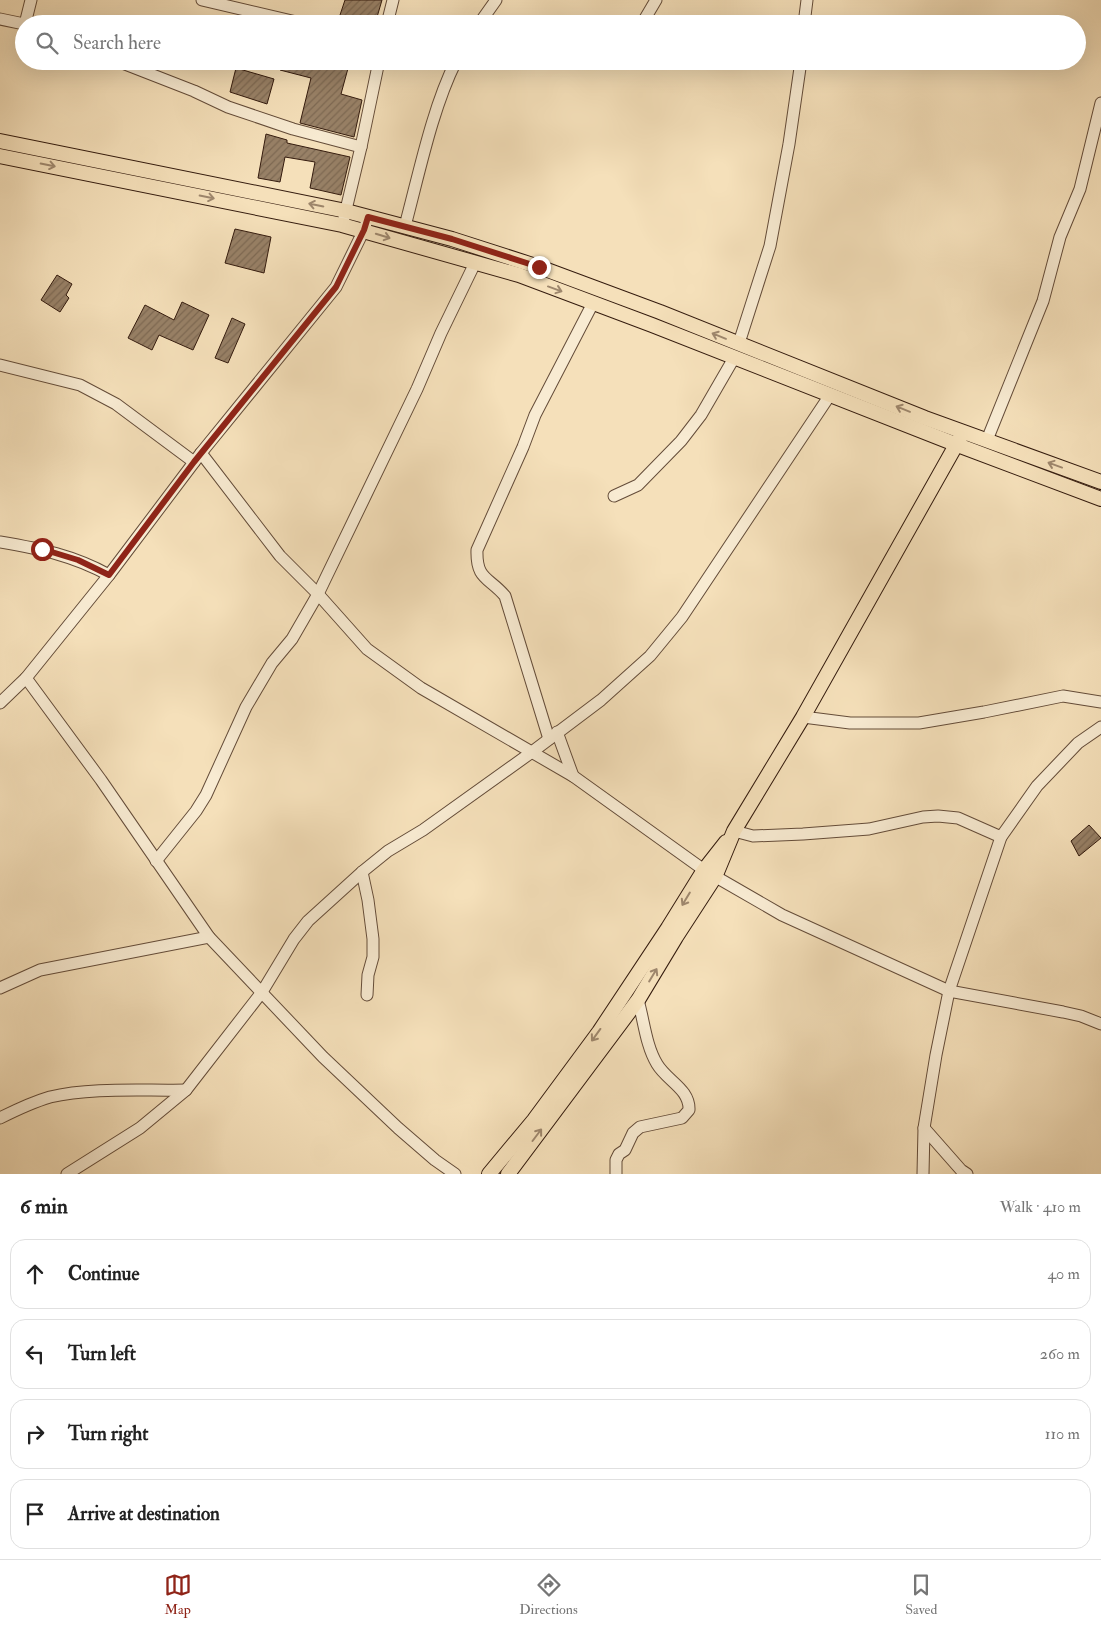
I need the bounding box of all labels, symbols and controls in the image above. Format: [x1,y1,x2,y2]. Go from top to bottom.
search box [15,15,1086,70]
icon: search [33,29,61,57]
text: Search here [73,31,161,55]
one-way arrow [40,161,56,170]
one-way arrow [199,193,215,203]
one-way arrow [308,200,324,209]
one-way arrow [375,231,391,241]
route end [528,256,551,279]
one-way arrow [547,284,562,294]
one-way arrow [712,330,727,340]
one-way arrow [896,404,911,413]
one-way arrow [1048,460,1064,469]
route start [31,538,54,561]
one-way arrow [680,892,690,906]
one-way arrow [649,969,659,983]
one-way arrow [591,1028,602,1041]
one-way arrow [532,1128,542,1142]
text: 6 min [20,1193,68,1220]
text: Walk · 410 m [1000,1197,1081,1217]
icon: ahead [21,1260,49,1288]
text: Continue [68,1262,139,1286]
text: 40 m [1047,1264,1080,1284]
icon: left [21,1340,49,1368]
text: Turn left [68,1342,136,1366]
text: 260 m [1040,1344,1080,1364]
icon: right [21,1420,49,1448]
text: Turn right [68,1422,148,1446]
text: 110 m [1045,1424,1080,1444]
icon: arrive [21,1500,49,1528]
text: Arrive at destination [68,1502,220,1526]
tab: Map [164,1571,192,1618]
tab: Directions [519,1571,578,1618]
tab: Saved [905,1571,937,1618]

